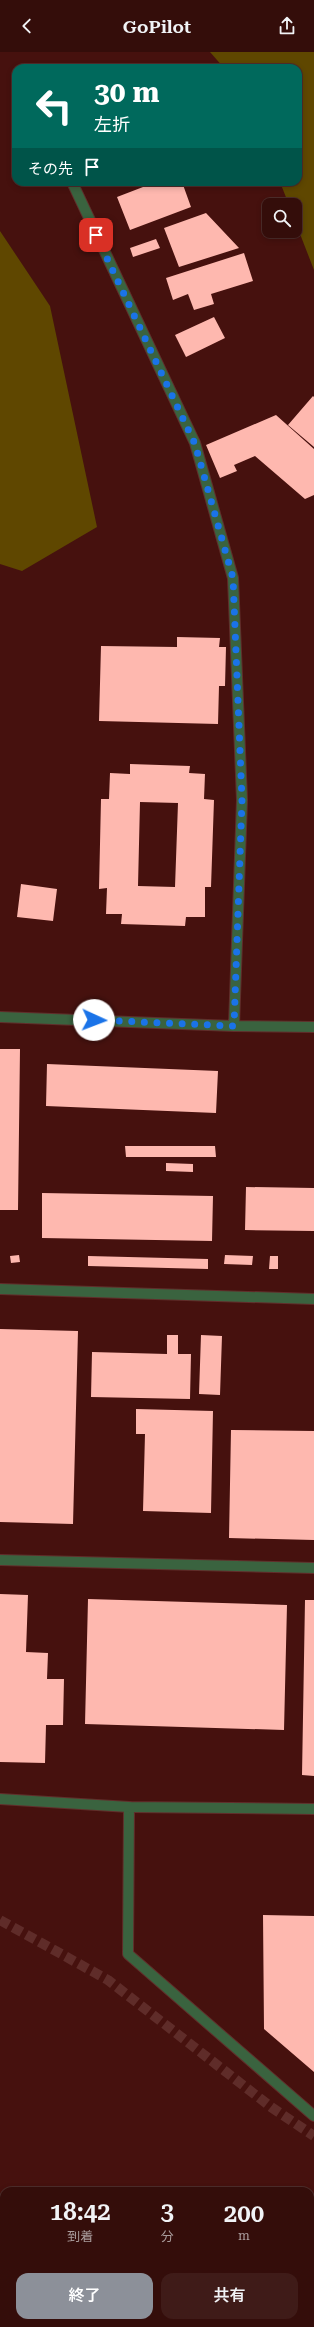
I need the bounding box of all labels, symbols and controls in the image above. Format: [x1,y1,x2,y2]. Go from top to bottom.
icon: back [16,15,38,37]
icon: share [276,15,298,37]
text: GoPilot [123,16,191,37]
text: 30 m [94,76,159,109]
icon: left [28,80,80,132]
text: 左折 [94,114,130,135]
icon: arrive [81,156,103,178]
text: その先 [28,160,73,178]
map controls [262,198,302,238]
button: search [262,198,302,238]
pin [79,218,113,252]
icon: arrive [85,224,107,246]
position arrow [73,999,115,1041]
text: 18:42 [50,2198,111,2226]
text: 3 [161,2198,174,2226]
text: 200 [224,2200,264,2228]
text: m [238,2228,250,2243]
text: 到着 [67,2229,93,2244]
text: 分 [161,2229,174,2244]
button: 終了 [16,2273,153,2319]
button: 共有 [161,2273,298,2319]

